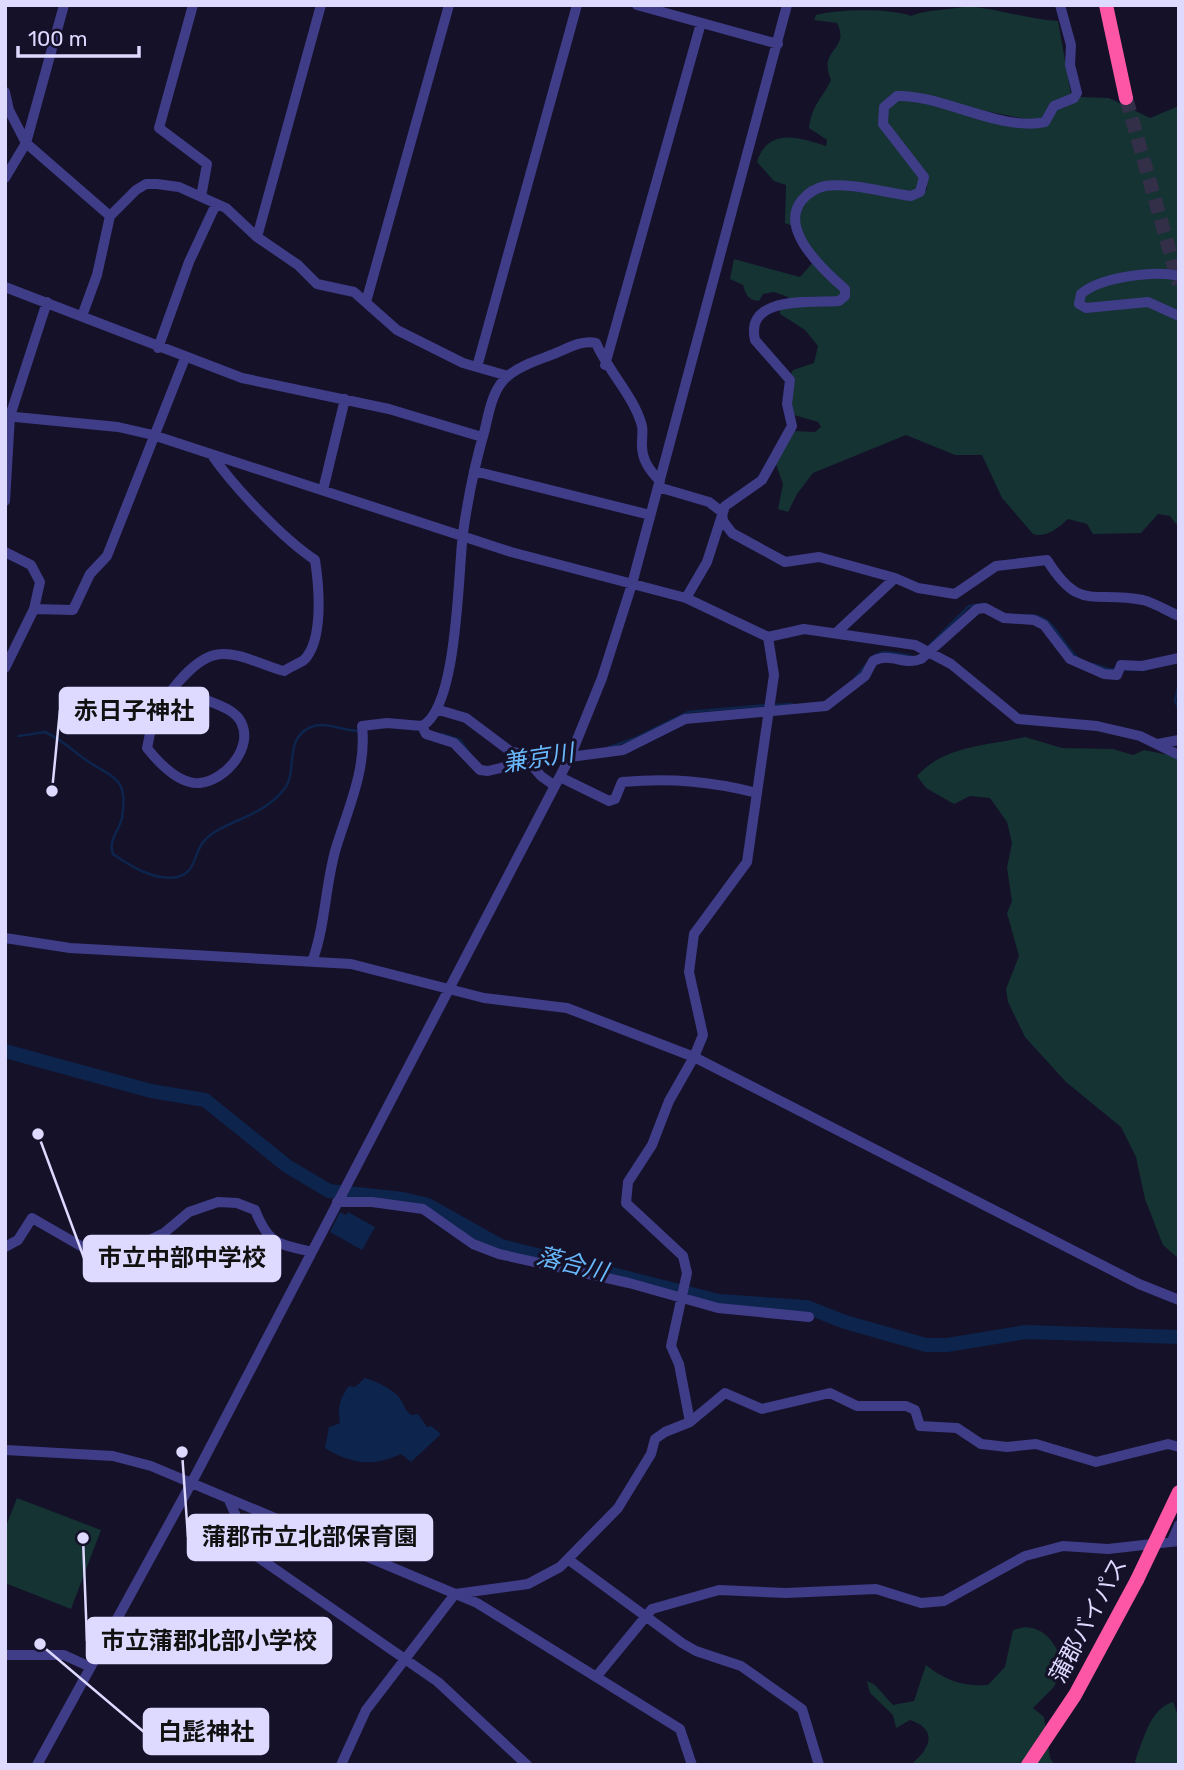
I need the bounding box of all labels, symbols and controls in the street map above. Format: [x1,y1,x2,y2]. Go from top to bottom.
scale bar [18,14,138,58]
text: 100 m [28,26,87,51]
callout: 赤日子神社 [60,688,208,733]
text: 赤日子神社 [74,697,194,725]
water label: 兼京川 [500,738,579,777]
callout: 市立中部中学校 [84,1236,280,1281]
water label: 落合川 [534,1242,613,1287]
text: 市立中部中学校 [98,1244,266,1272]
callout: 蒲郡市立北部保育園 [188,1515,432,1560]
text: 蒲郡市立北部保育園 [202,1523,418,1551]
street label: 蒲郡バイパス [1043,1553,1133,1687]
callout: 市立蒲郡北部小学校 [87,1618,331,1663]
text: 市立蒲郡北部小学校 [101,1627,317,1655]
callout: 白髭神社 [144,1709,268,1754]
text: 白髭神社 [158,1718,254,1746]

